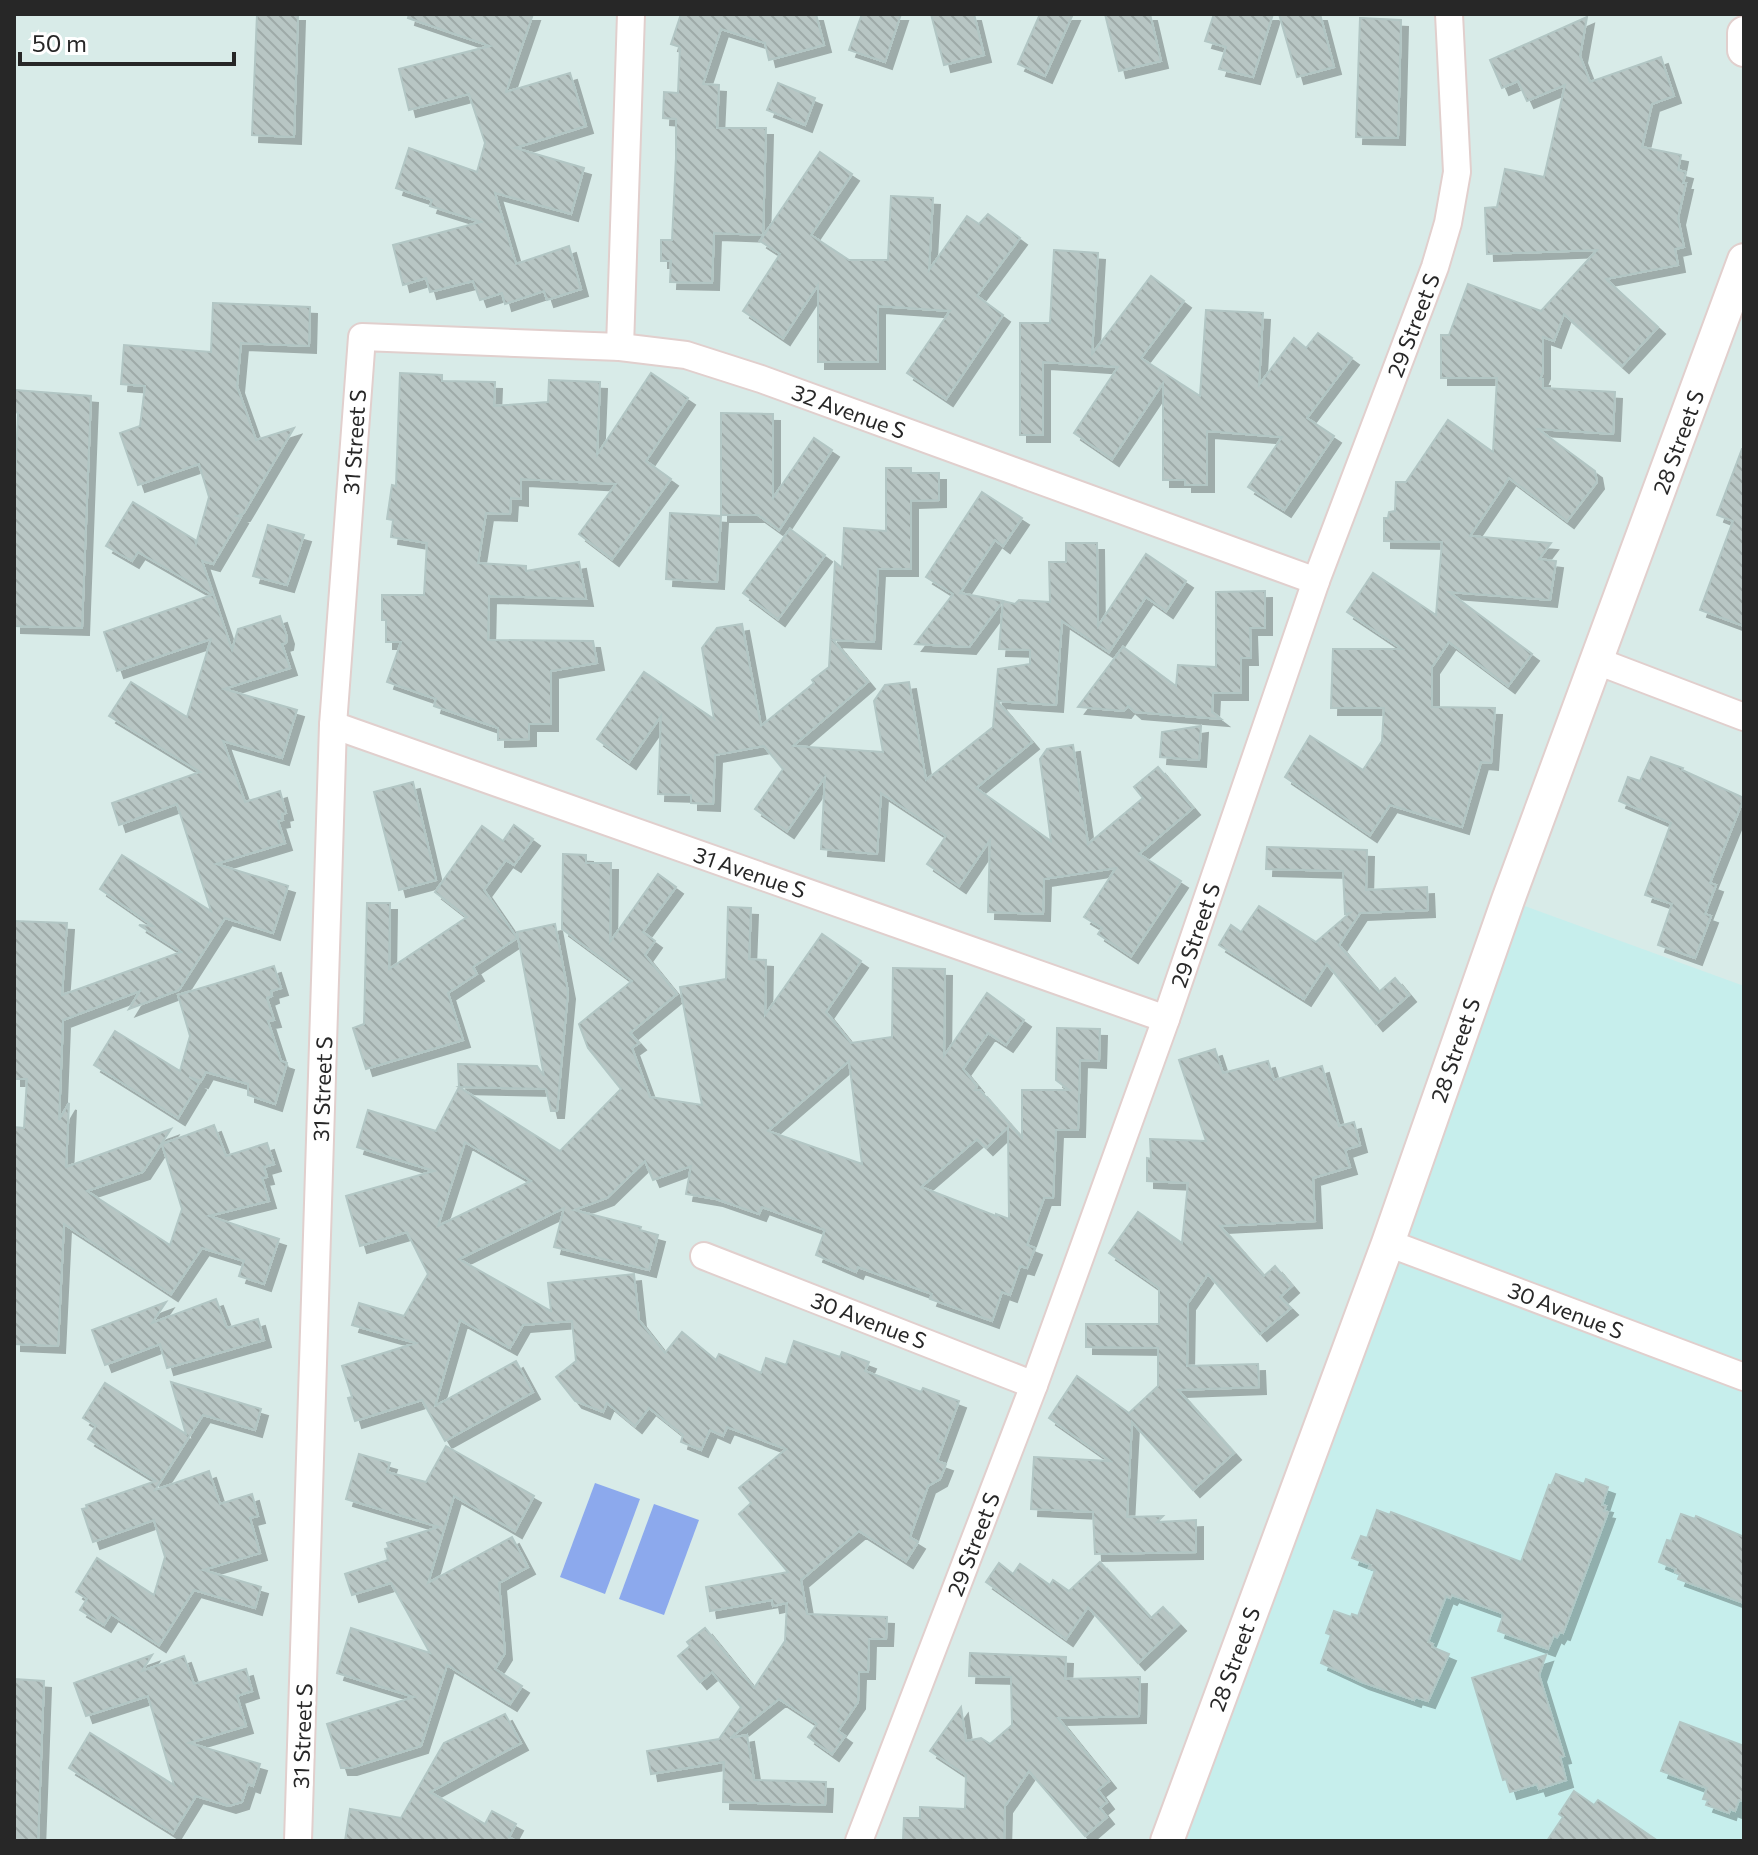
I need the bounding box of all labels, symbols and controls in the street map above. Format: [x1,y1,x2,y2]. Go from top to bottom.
scale bar [20,16,234,66]
text: 50 m [32,28,87,57]
street label: 29 Street S [1381,269,1445,381]
street label: 32 Avenue S [788,378,910,444]
street label: 28 Street S [1647,386,1709,498]
street label: 31 Street S [337,388,371,496]
street label: 31 Avenue S [690,840,810,904]
street label: 29 Street S [1164,879,1226,991]
street label: 28 Street S [1424,994,1486,1106]
street label: 31 Street S [307,1036,337,1142]
street label: 30 Avenue S [1504,1276,1628,1344]
street label: 30 Avenue S [807,1286,931,1354]
street label: 29 Street S [941,1488,1005,1600]
street label: 28 Street S [1203,1603,1265,1715]
street label: 31 Street S [287,1683,317,1789]

